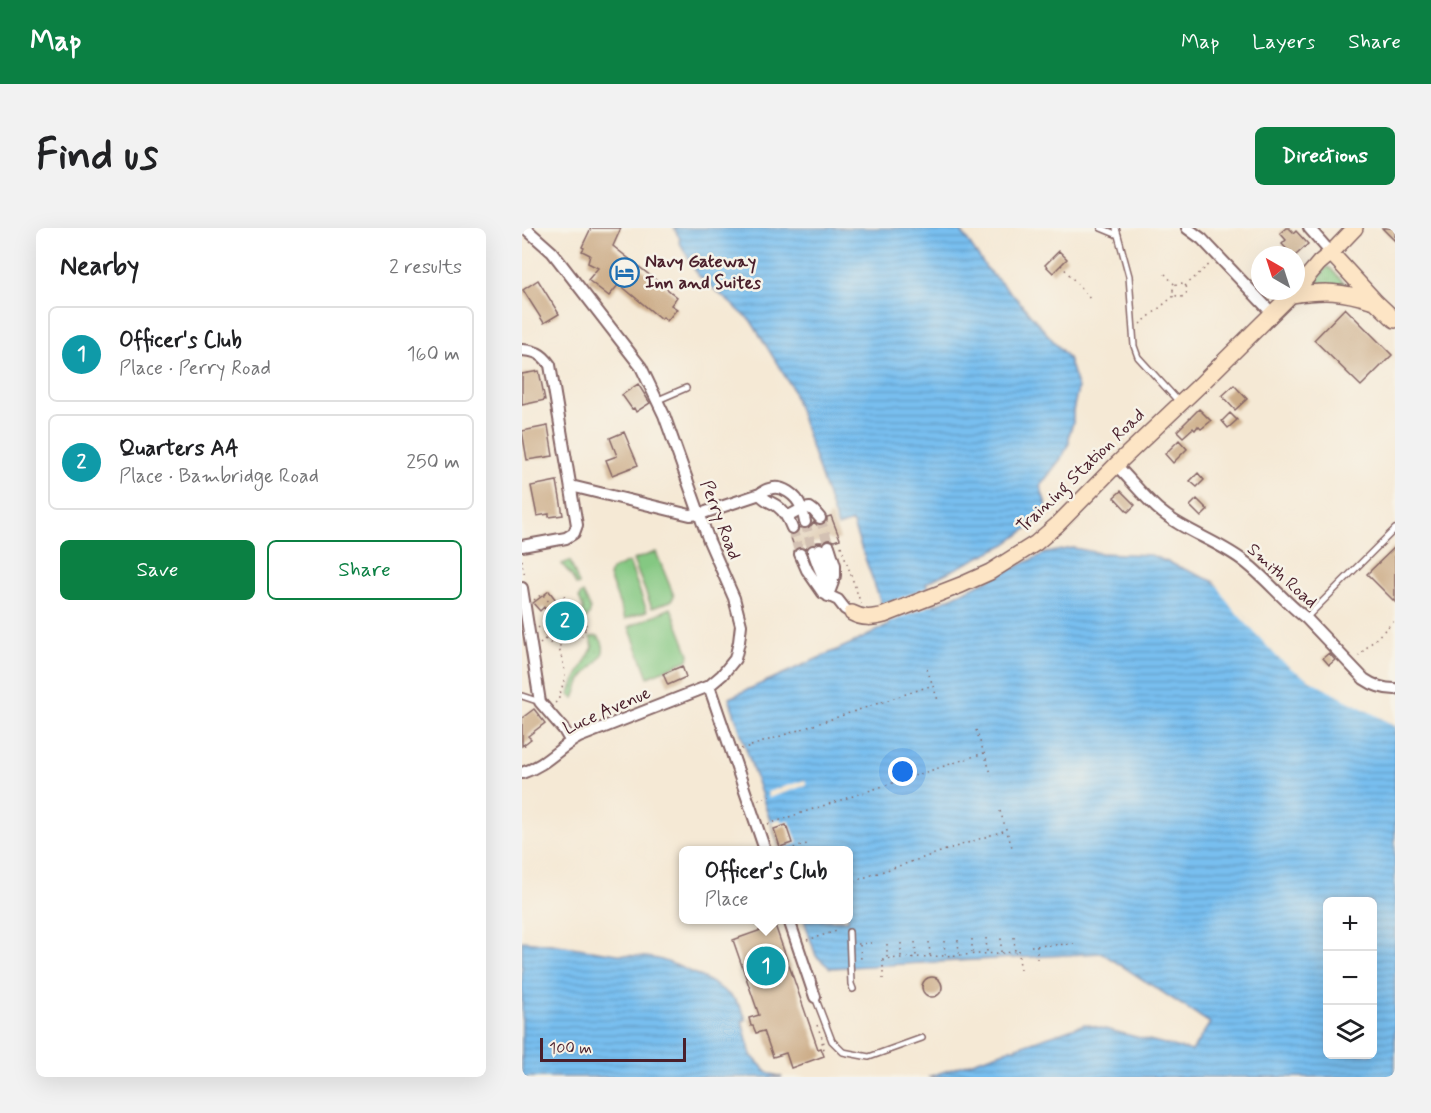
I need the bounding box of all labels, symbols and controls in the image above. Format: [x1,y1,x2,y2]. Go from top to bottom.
text: Map [30,24,81,61]
text: Map [1181,28,1219,56]
text: Layers [1252,28,1315,56]
text: Share [1348,28,1401,56]
button: Directions [1255,127,1395,185]
text: Find us [36,129,158,184]
north arrow [1251,246,1305,300]
text: Nearby [60,250,139,284]
place label: Navy Gateway Inn and Suites [645,250,761,295]
text: 2 results [389,254,462,281]
hotel icon: Navy Gateway Inn and Suites [608,256,640,288]
text: Officer's Club [119,327,242,355]
text: 1 [77,341,86,368]
text: 160 m [407,341,460,368]
text: Place · Perry Road [119,355,271,382]
street label: Training Station Road [1012,403,1152,540]
text: Quarters AA [119,435,239,463]
text: 2 [77,449,86,476]
text: 250 m [406,449,460,476]
text: Place · Bambridge Road [119,463,319,490]
street label: Perry Road [694,477,746,563]
street label: Smith Road [1242,538,1322,614]
button: Save [60,540,255,600]
button: Share [267,540,462,600]
pin: 2 [546,598,585,644]
street label: Luce Avenue [559,681,655,741]
your location [888,757,917,786]
popup [679,846,853,924]
text: Officer's Club [705,858,827,886]
text: Place [705,886,749,913]
map controls [1323,897,1377,1059]
button: + [1323,897,1377,951]
pin: 1 [746,944,786,988]
button: − [1323,951,1377,1005]
button: layers [1323,1005,1377,1059]
scale bar [540,1035,686,1062]
text: 100 m [549,1038,592,1059]

